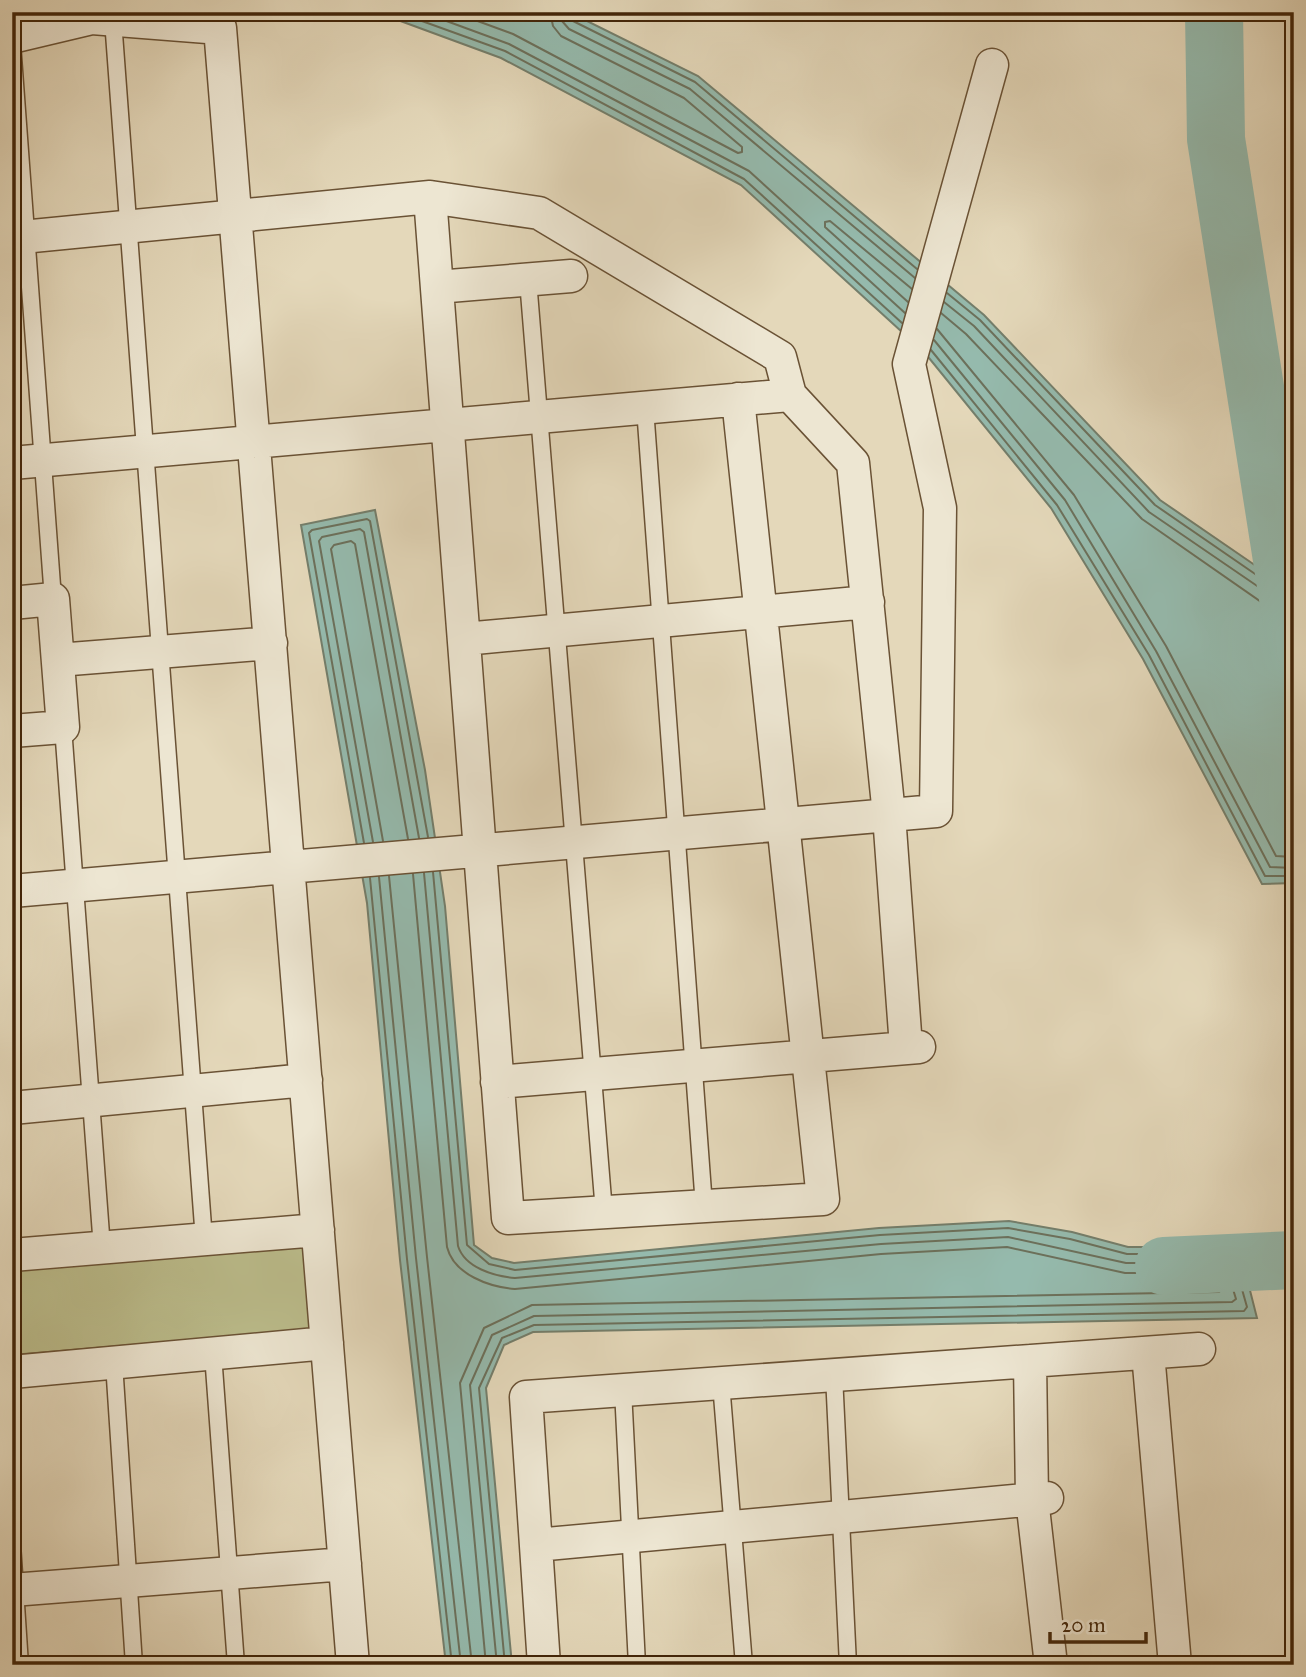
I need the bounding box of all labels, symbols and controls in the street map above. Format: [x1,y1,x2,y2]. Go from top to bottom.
scale bar [1050,1600,1147,1644]
text: 20 m [1061,1612,1106,1638]

